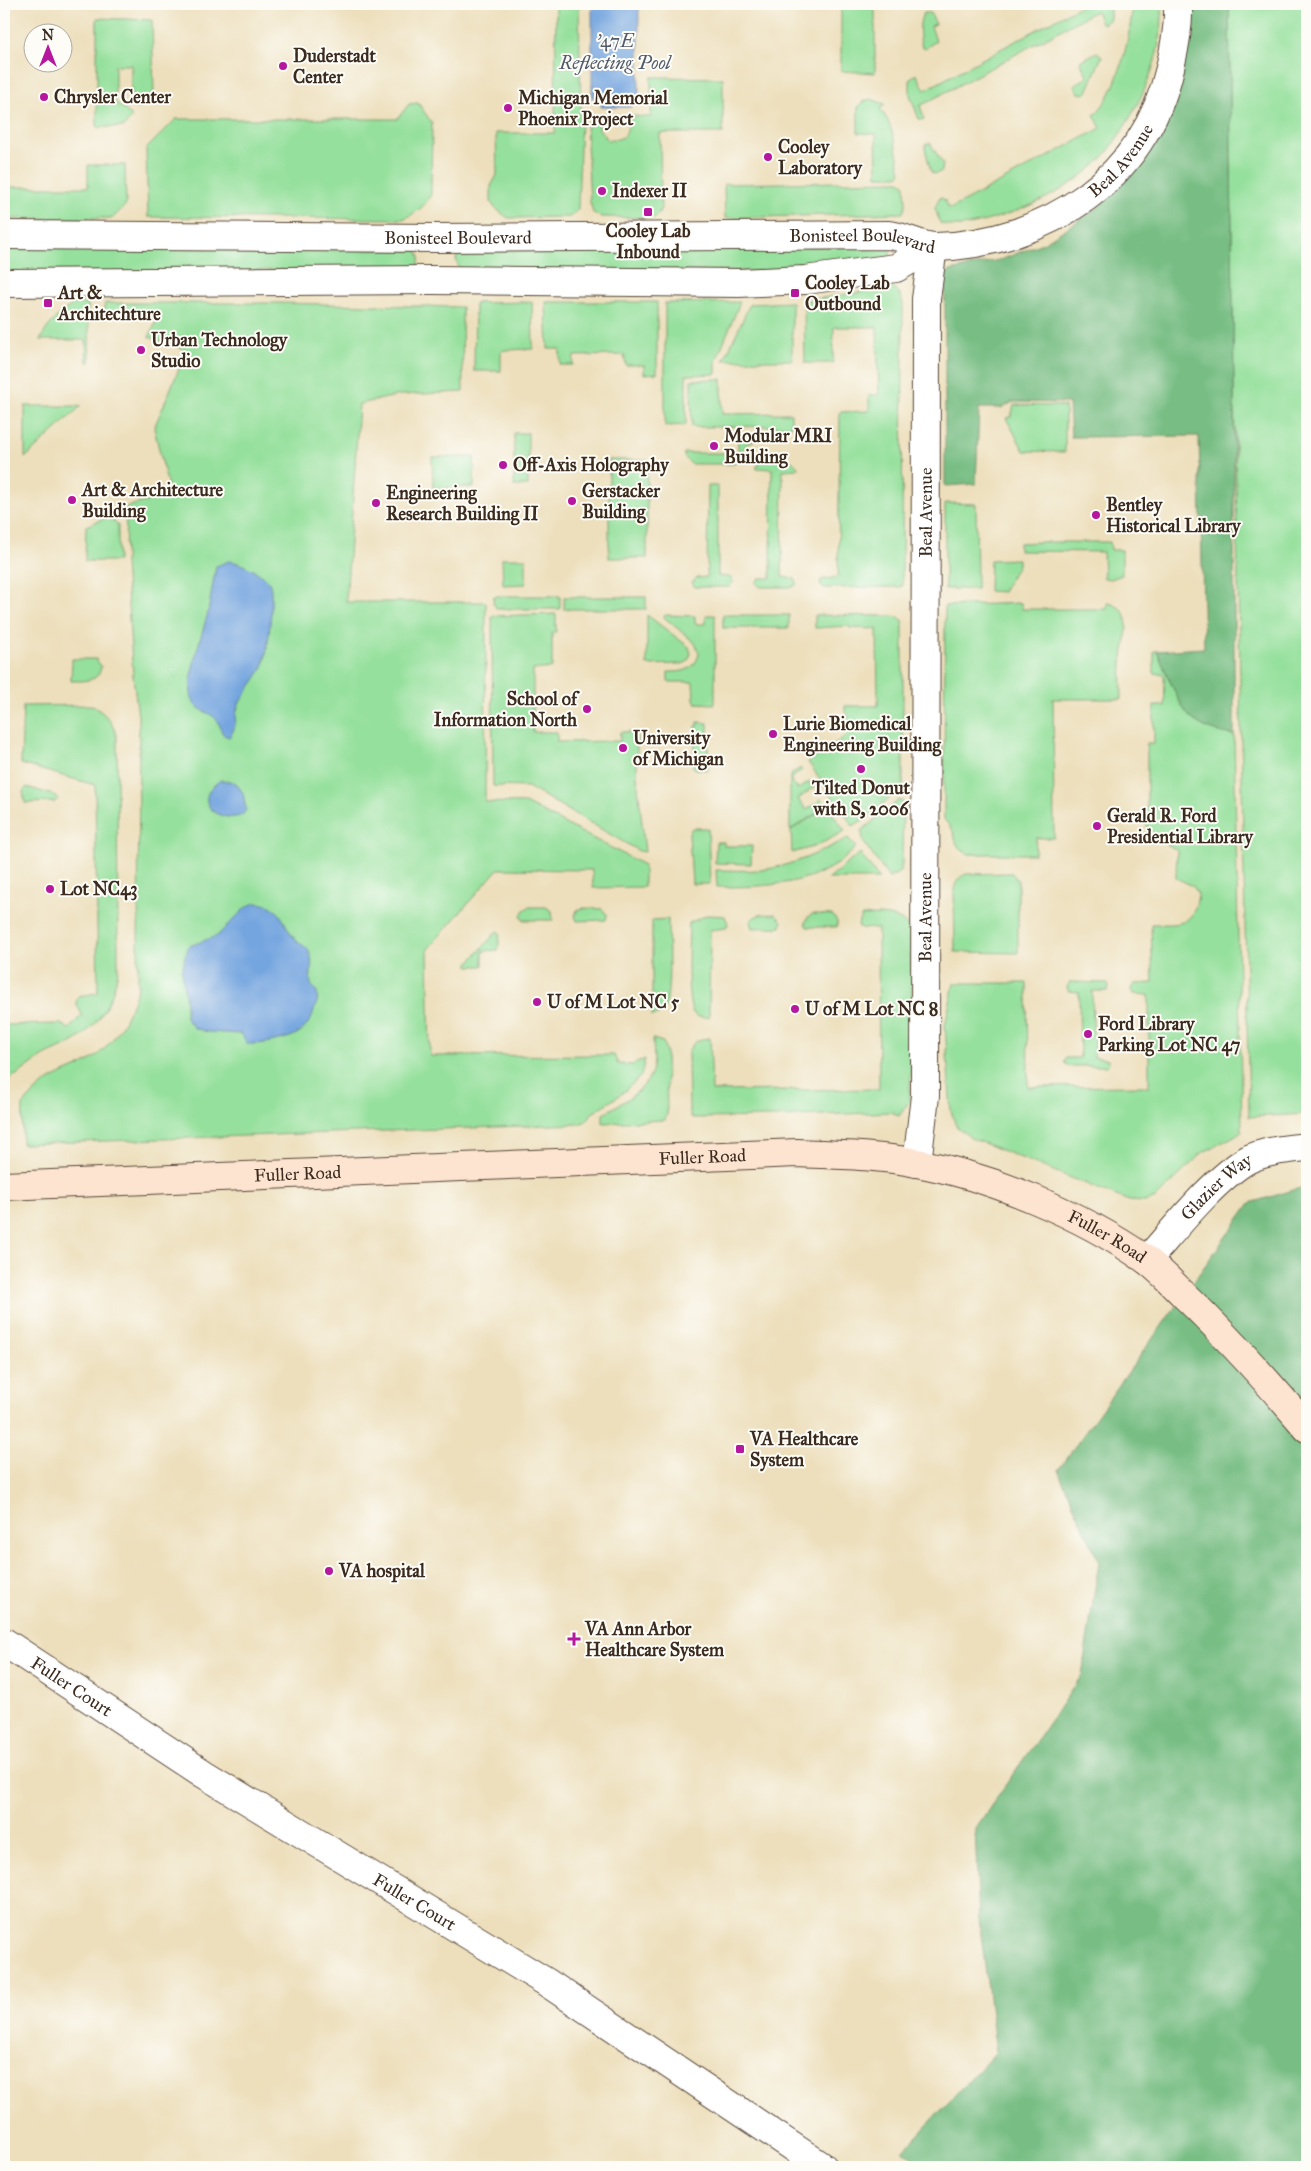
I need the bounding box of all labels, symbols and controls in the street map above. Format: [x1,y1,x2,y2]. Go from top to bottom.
north arrow [22,22,72,72]
text: N [42,27,54,44]
water label: '47E Reflecting Pool [558,29,673,75]
place label: Duderstadt Center [293,45,377,88]
marker: Duderstadt Center [277,60,289,72]
place label: Chrysler Center [54,86,172,109]
place label: Michigan Memorial Phoenix Project [518,87,669,131]
marker: Chrysler Center [38,91,50,103]
marker: Michigan Memorial Phoenix Project [502,102,514,114]
street label: Beal Avenue [1084,120,1158,202]
place label: Cooley Laboratory [778,136,863,180]
marker: Cooley Laboratory [762,151,774,163]
place label: Indexer II [612,180,688,202]
marker: Indexer II [596,185,608,197]
marker: Cooley Lab Inbound [642,206,654,218]
place label: Cooley Lab Inbound [606,220,691,263]
street label: Bonisteel Boulevard [789,224,937,258]
street label: Bonisteel Boulevard [384,226,532,249]
place label: Cooley Lab Outbound [805,272,890,315]
place label: Art & Architechture [57,282,161,325]
marker: Cooley Lab Outbound [789,287,801,299]
marker: Art & Architechture [42,297,54,309]
place label: Urban Technology Studio [151,329,289,372]
marker: Urban Technology Studio [135,344,147,356]
place label: Modular MRI Building [724,425,832,469]
marker: Modular MRI Building [708,440,720,452]
place label: Off-Axis Holography [513,454,670,477]
marker: Off-Axis Holography [497,459,509,471]
street label: Beal Avenue [915,468,937,557]
place label: Art & Architecture Building [81,479,224,523]
place label: Gerstacker Building [582,480,661,524]
place label: Engineering Research Building II [386,482,539,526]
marker: Art & Architecture Building [66,494,78,506]
place label: Bentley Historical Library [1106,494,1242,538]
marker: Gerstacker Building [566,495,578,507]
marker: Engineering Research Building II [370,497,382,509]
marker: Bentley Historical Library [1090,509,1102,521]
place label: School of Information North [434,688,580,731]
marker: School of Information North [581,703,593,715]
place label: Lurie Biomedical Engineering Building [783,713,941,757]
place label: University of Michigan [633,727,724,771]
marker: Lurie Biomedical Engineering Building [767,728,779,740]
marker: University of Michigan [617,742,629,754]
marker: Tilted Donut with S, 2006 [855,763,867,775]
place label: Tilted Donut with S, 2006 [811,777,911,820]
place label: Gerald R. Ford Presidential Library [1107,805,1255,849]
marker: Gerald R. Ford Presidential Library [1091,820,1103,832]
street label: Beal Avenue [914,873,936,962]
place label: Lot NC43 [60,878,137,901]
marker: Lot NC43 [44,883,56,895]
place label: U of M Lot NC 5 [547,991,680,1013]
marker: U of M Lot NC 5 [531,996,543,1008]
place label: U of M Lot NC 8 [805,998,938,1020]
marker: U of M Lot NC 8 [789,1003,801,1015]
place label: Ford Library Parking Lot NC 47 [1098,1013,1241,1057]
marker: Ford Library Parking Lot NC 47 [1082,1028,1094,1040]
street label: Fuller Road [658,1144,747,1170]
street label: Glazier Way [1176,1148,1256,1225]
street label: Fuller Road [254,1161,342,1187]
street label: Fuller Road [1064,1205,1151,1268]
place label: VA Healthcare System [749,1428,859,1472]
marker: VA Healthcare System [734,1443,746,1455]
place label: VA hospital [338,1560,426,1583]
marker: VA hospital [323,1565,335,1577]
place label: VA Ann Arbor Healthcare System [584,1618,725,1662]
marker: VA Ann Arbor Healthcare System [567,1632,581,1646]
street label: Fuller Court [27,1652,117,1722]
street label: Fuller Court [369,1868,461,1936]

